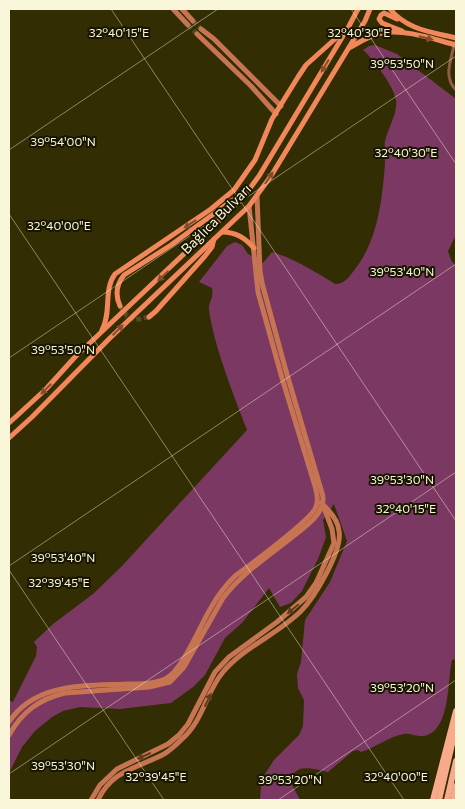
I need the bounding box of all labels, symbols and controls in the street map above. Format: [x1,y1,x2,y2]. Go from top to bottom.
text: 32°40'15"E [89,25,149,39]
text: 32°40'30"E [328,25,390,39]
one-way arrow [418,34,433,42]
text: 39°53'50"N [370,56,434,70]
one-way arrow [320,59,329,72]
text: 39°54'00"N [30,134,96,148]
text: 32°40'30"E [375,145,437,159]
one-way arrow [265,171,274,184]
street label: Bağlıca Bulvarı [177,180,254,257]
text: 32°40'00"E [27,218,91,232]
one-way arrow [183,219,196,228]
text: 39°53'40"N [370,264,434,278]
one-way arrow [157,270,169,282]
one-way arrow [112,324,124,336]
text: 39°53'50"N [31,342,95,356]
one-way arrow [40,382,52,394]
text: 39°53'30"N [370,472,434,486]
text: 32°40'15"E [376,501,436,515]
text: 39°53'40"N [31,550,95,564]
text: 32°39'45"E [28,575,90,589]
one-way arrow [287,603,300,614]
text: 39°53'20"N [370,680,434,694]
one-way arrow [204,693,212,707]
one-way arrow [137,752,151,760]
text: 39°53'30"N [31,758,95,772]
text: 32°39'45"E [125,769,187,783]
text: 32°40'00"E [364,769,428,783]
text: 39°53'20"N [258,772,322,786]

